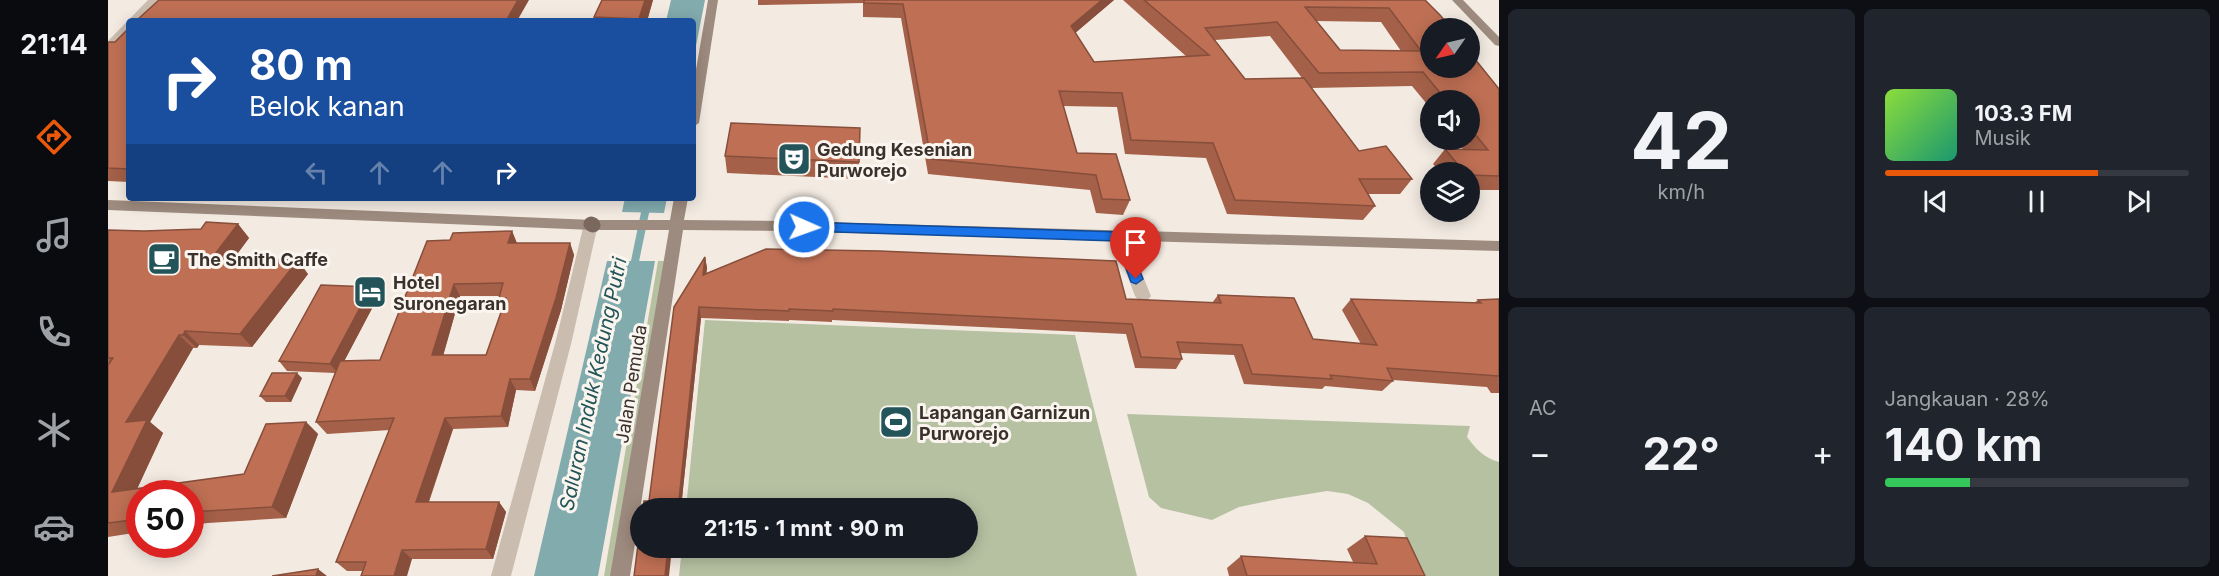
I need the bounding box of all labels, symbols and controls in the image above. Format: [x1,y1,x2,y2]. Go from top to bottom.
north arrow [1420,18,1480,78]
map controls [1420,18,1480,222]
text: 21:14 [20,28,88,61]
text: 80 m [249,39,353,90]
icon: right [150,42,228,120]
text: Belok kanan [249,90,405,123]
button: sound [1420,90,1480,150]
text: 42 [1630,93,1732,188]
text: 103.3 FM [1975,100,2072,126]
icon: directions [33,116,75,158]
text: Musik [1975,126,2031,150]
place label: Gedung Kesenian Purworejo [817,139,972,181]
theatre icon: Gedung Kesenian Purworejo [776,141,812,177]
icon: left [300,156,333,189]
icon: ahead [363,156,396,189]
icon: ahead [426,156,459,189]
icon: right [489,156,522,189]
button: layers [1420,162,1480,222]
text: km/h [1657,180,1705,204]
icon: previous [1919,185,1952,218]
icon: pause [2020,185,2053,218]
icon: next [2122,185,2155,218]
position arrow [772,195,836,259]
icon: music [33,214,75,256]
pin [1110,217,1161,279]
icon: arrive [1119,226,1152,259]
cafe icon: The Smith Caffe [146,241,182,277]
place label: The Smith Caffe [187,249,328,270]
water label: Saluran Induk Kedung Putri [554,254,632,513]
place label: Hotel Suronegaran [393,272,506,314]
hotel icon: Hotel Suronegaran [352,274,388,310]
icon: phone [33,311,75,353]
street label: Jalan Pemuda [611,323,651,445]
text: Jangkauan · 28% [1885,387,2050,411]
text: AC [1529,396,1557,420]
place label: Lapangan Garnizun Purworejo [919,402,1090,444]
sports icon: Lapangan Garnizun Purworejo [878,404,914,440]
icon: climate [33,409,75,451]
text: 140 km [1885,417,2043,472]
text: 22° [1643,426,1720,481]
text: − [1529,433,1551,473]
text: + [1812,433,1834,473]
speed limit sign: 50 [126,480,204,558]
icon: car [33,506,75,548]
text: 21:15 · 1 mnt · 90 m [704,515,904,541]

